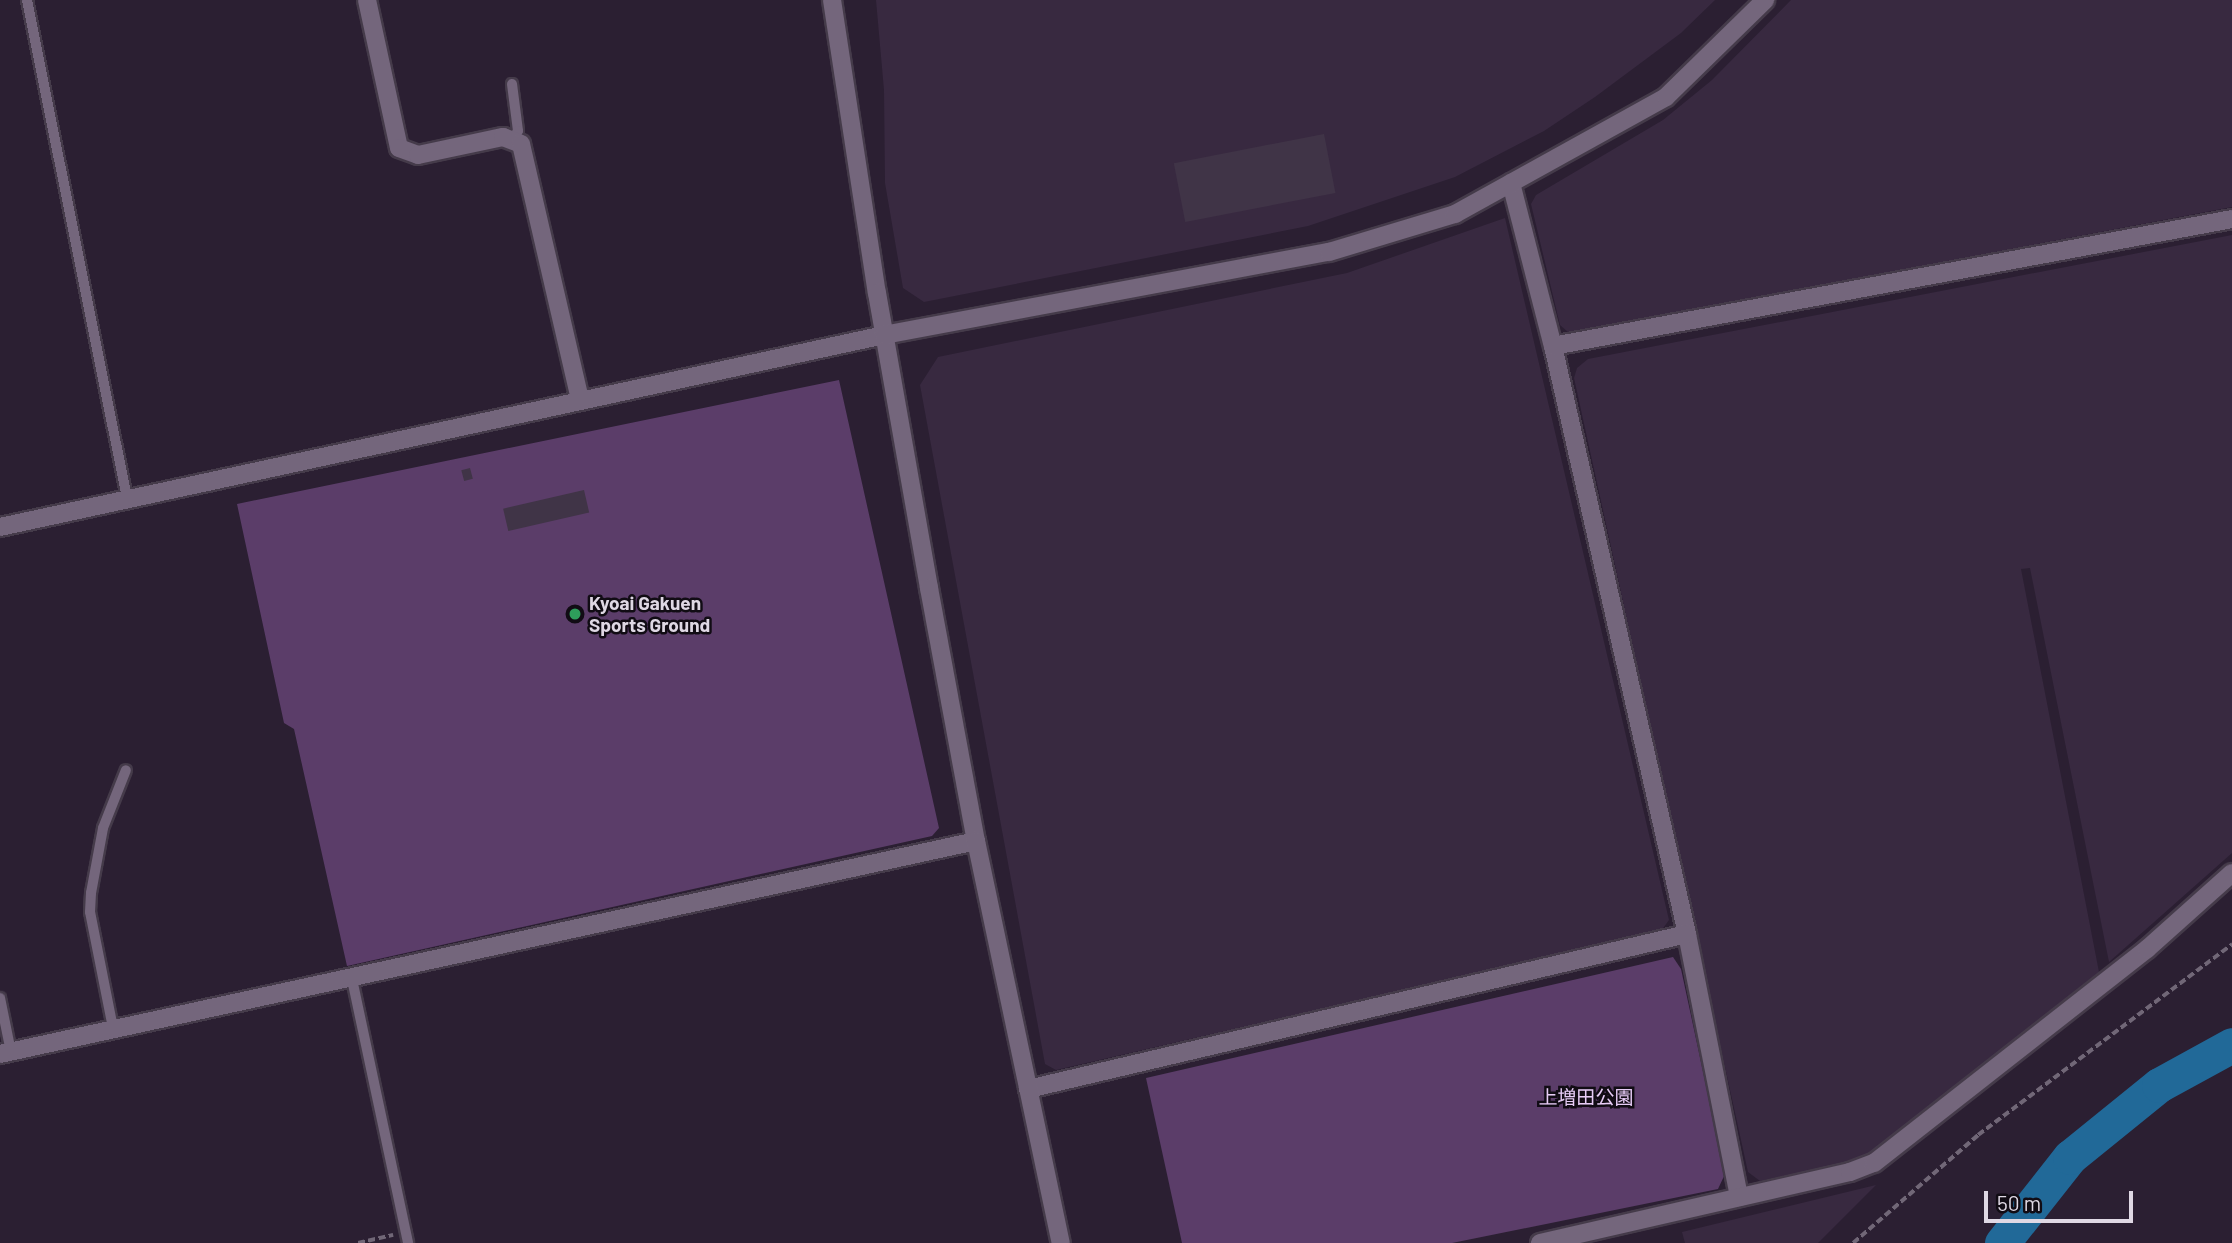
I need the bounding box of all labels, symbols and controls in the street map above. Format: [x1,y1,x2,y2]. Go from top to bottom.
place label: Kyoai Gakuen Sports Ground [589,592,710,636]
marker: Kyoai Gakuen Sports Ground [567,606,583,622]
park label: 上増田公園 [1539,1086,1633,1108]
scale bar [1987,1176,2136,1220]
text: 50 m [1997,1190,2041,1215]

